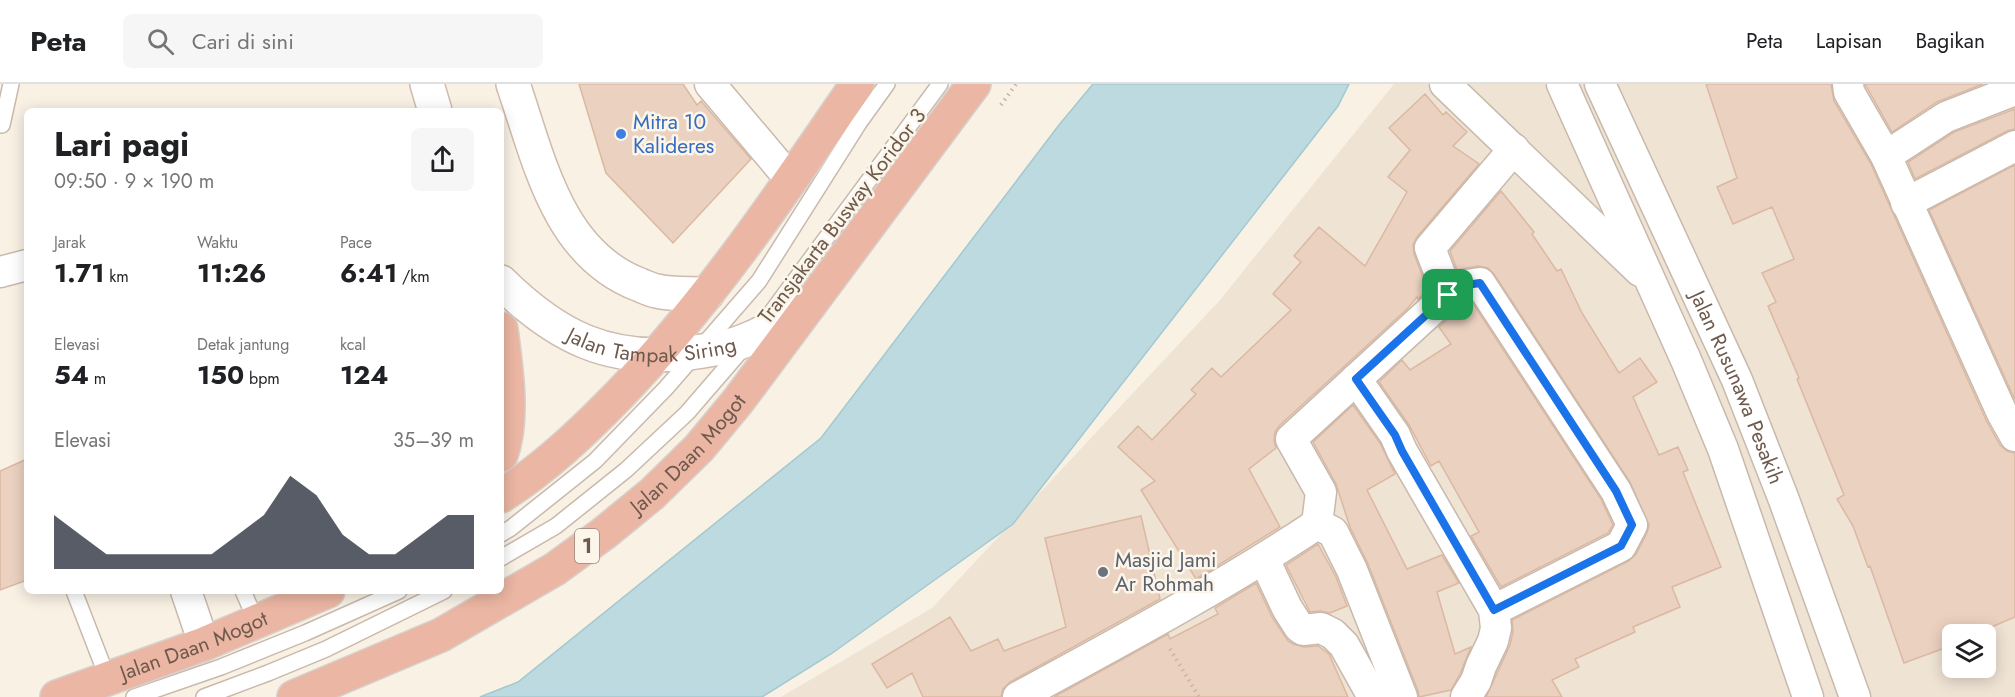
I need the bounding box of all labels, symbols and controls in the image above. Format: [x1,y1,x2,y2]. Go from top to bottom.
search box [123,14,543,68]
text: Peta [30,21,87,62]
icon: search [144,25,177,58]
text: Cari di sini [192,25,294,57]
text: Peta [1746,26,1783,56]
text: Lapisan [1816,26,1882,56]
text: Bagikan [1915,26,1985,56]
street label: Transjakarta Busway Koridor 3 [751,102,933,330]
place label: Mitra 10 Kalideres [633,107,714,161]
text: Lari pagi [54,121,189,168]
marker: Mitra 10 Kalideres [614,127,628,141]
button: share [411,128,474,191]
text: 09:50 · 9 × 190 m [54,167,214,196]
text: Jarak [54,231,86,254]
text: Waktu [197,231,238,254]
text: Pace [340,231,372,254]
text: 1.71 [54,254,105,292]
text: 11:26 [197,254,266,292]
text: 6:41 [340,254,397,292]
text: km [105,265,129,288]
text: /km [397,265,430,288]
pin [1422,269,1473,320]
icon: arrive [1431,278,1464,311]
street label: Jalan Rusunawa Pesakih [1681,283,1791,488]
street label: Jalan Tampak Siring [559,319,740,370]
text: Elevasi [54,333,100,356]
text: Detak jantung [197,333,289,356]
text: kcal [340,333,366,356]
text: 54 [54,356,89,394]
text: 150 [197,356,244,394]
text: 124 [340,356,388,394]
text: m [89,367,106,390]
text: bpm [244,367,280,390]
street label: Jalan Daan Mogot [622,388,753,523]
text: Elevasi [54,426,111,455]
text: 35–39 m [393,426,474,455]
road number: 1 [575,529,599,563]
place label: Masjid Jami Ar Rohmah [1115,545,1217,599]
marker: Masjid Jami Ar Rohmah [1096,565,1110,579]
street label: Jalan Daan Mogot [113,604,272,689]
map controls [1942,624,1996,678]
button: layers [1942,624,1996,678]

